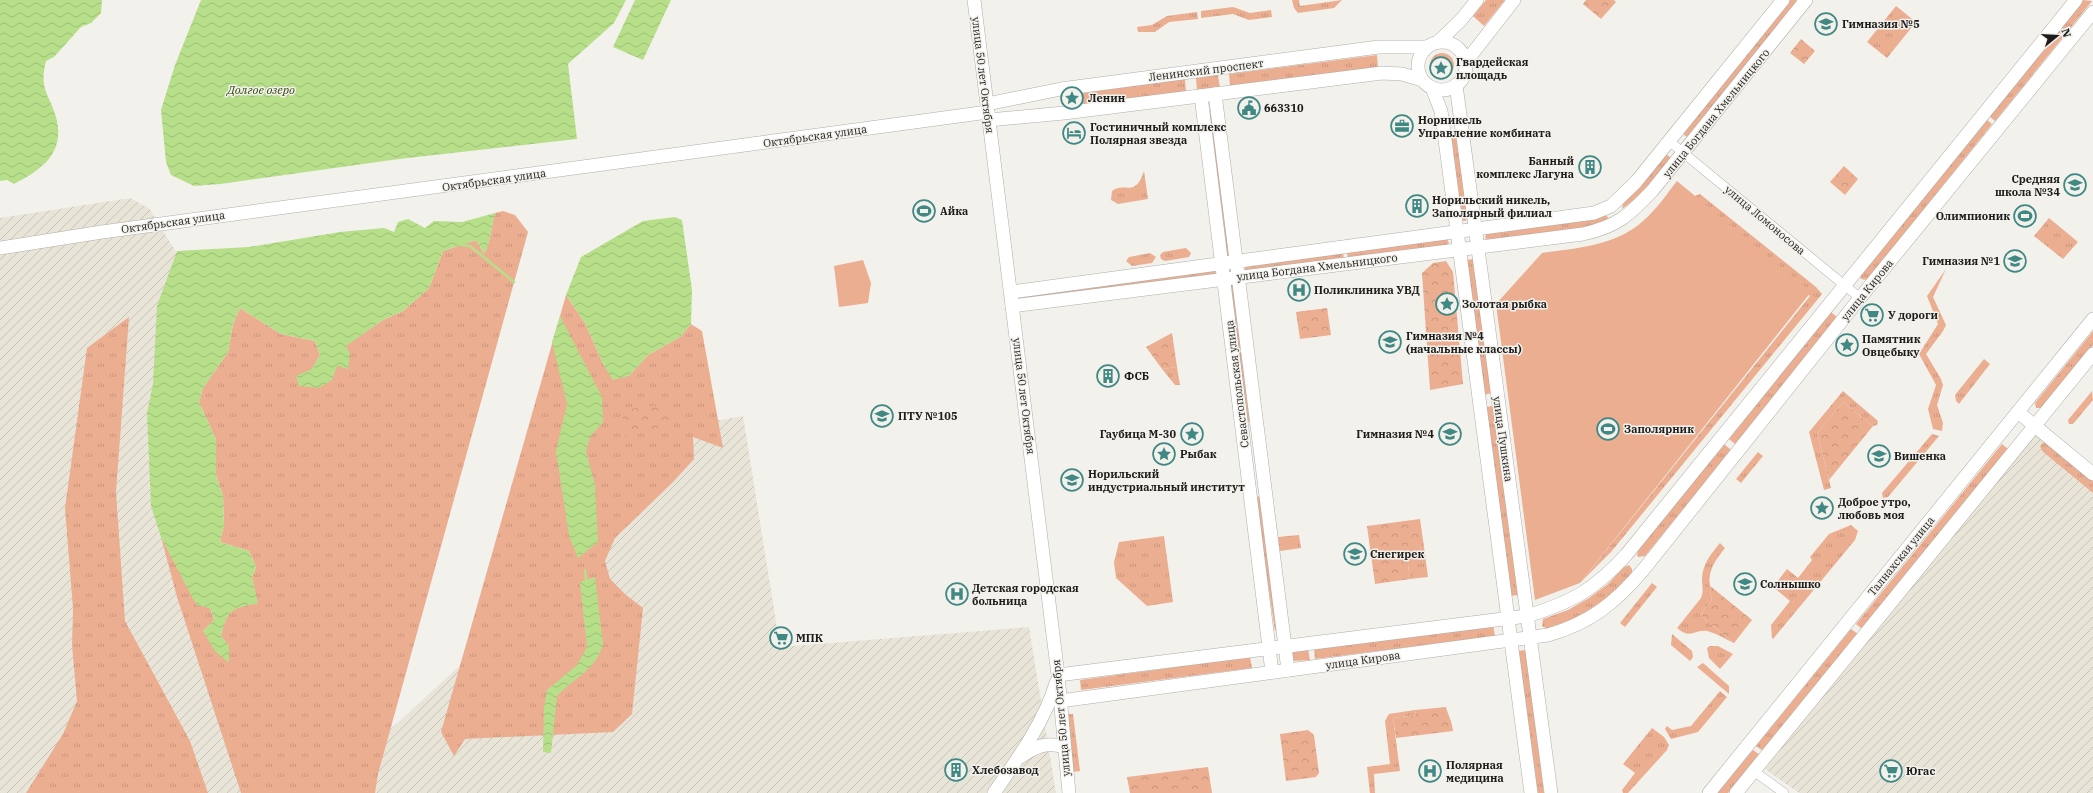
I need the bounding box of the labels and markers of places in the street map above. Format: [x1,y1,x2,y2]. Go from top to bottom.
school or university icon: Гимназия №5 [1813,11,1839,37]
place label: Гимназия №5 [1842,17,1920,31]
place icon: Гвардейская площадь [1428,55,1454,81]
place label: Гвардейская площадь [1456,55,1529,82]
place icon: Ленин [1059,85,1085,111]
place label: Ленин [1088,91,1126,105]
public building icon: 663310 [1236,95,1262,121]
place label: 663310 [1264,101,1304,115]
office icon: Норникель Управление комбината [1389,113,1415,139]
place label: Норникель Управление комбината [1418,113,1551,140]
hotel icon: Гостиничный комплекс Полярная звезда [1061,120,1087,146]
place label: Гостиничный комплекс Полярная звезда [1090,120,1226,147]
place label: Банный комплекс Лагуна [1476,154,1574,181]
building icon: Банный комплекс Лагуна [1577,154,1603,180]
place label: Средняя школа №34 [1995,172,2060,199]
school or university icon: Средняя школа №34 [2062,172,2088,198]
building icon: Норильский никель, Заполярный филиал [1404,193,1430,219]
place label: Норильский никель, Заполярный филиал [1432,193,1552,220]
sports icon: Айка [911,198,937,224]
sports icon: Олимпионик [2012,203,2038,229]
place label: Айка [940,204,968,218]
place label: Олимпионик [1936,209,2010,223]
school or university icon: Гимназия №1 [2002,248,2028,274]
place label: Гимназия №1 [1922,254,2000,268]
hospital icon: Поликлиника УВД [1286,277,1312,303]
place label: Поликлиника УВД [1314,283,1420,297]
place icon: Золотая рыбка [1434,291,1460,317]
place label: Золотая рыбка [1462,297,1547,311]
supermarket icon: У дороги [1859,302,1885,328]
place label: У дороги [1888,308,1939,322]
school or university icon: Гимназия №4 (начальные классы) [1377,329,1403,355]
place label: Гимназия №4 (начальные классы) [1406,329,1522,356]
place icon: Памятник Овцебыку [1834,332,1860,358]
place label: Памятник Овцебыку [1862,332,1921,359]
building icon: ФСБ [1095,363,1121,389]
place label: ФСБ [1124,369,1149,383]
school or university icon: ПТУ №105 [869,403,895,429]
place label: ПТУ №105 [898,409,958,423]
sports icon: Заполярник [1595,416,1621,442]
place icon: Гаубица М-30 [1179,421,1205,447]
school or university icon: Гимназия №4 [1437,421,1463,447]
place label: Заполярник [1624,422,1694,436]
place label: Гаубица М-30 [1100,427,1176,441]
place label: Гимназия №4 [1356,427,1434,441]
place icon: Рыбак [1151,441,1177,467]
school or university icon: Вишенка [1866,443,1892,469]
place label: Рыбак [1180,447,1217,461]
place label: Вишенка [1894,449,1946,463]
school or university icon: Норильский индустриальный институт [1059,467,1085,493]
place label: Норильский индустриальный институт [1088,467,1245,494]
place icon: Доброе утро, любовь моя [1809,495,1835,521]
place label: Доброе утро, любовь моя [1837,495,1911,522]
school or university icon: Снегирек [1342,541,1368,567]
place label: Снегирек [1370,547,1424,561]
school or university icon: Солнышко [1732,571,1758,597]
place label: Солнышко [1760,577,1821,591]
hospital icon: Детская городская больница [944,581,970,607]
place label: Детская городская больница [972,581,1079,608]
supermarket icon: МПК [768,625,794,651]
place label: МПК [796,631,824,645]
building icon: Хлебозавод [943,757,969,783]
hospital icon: Полярная медицина [1417,758,1443,784]
place label: Полярная медицина [1446,758,1504,785]
supermarket icon: Югас [1878,758,1904,784]
place label: Хлебозавод [972,763,1039,777]
place label: Югас [1906,764,1935,778]

